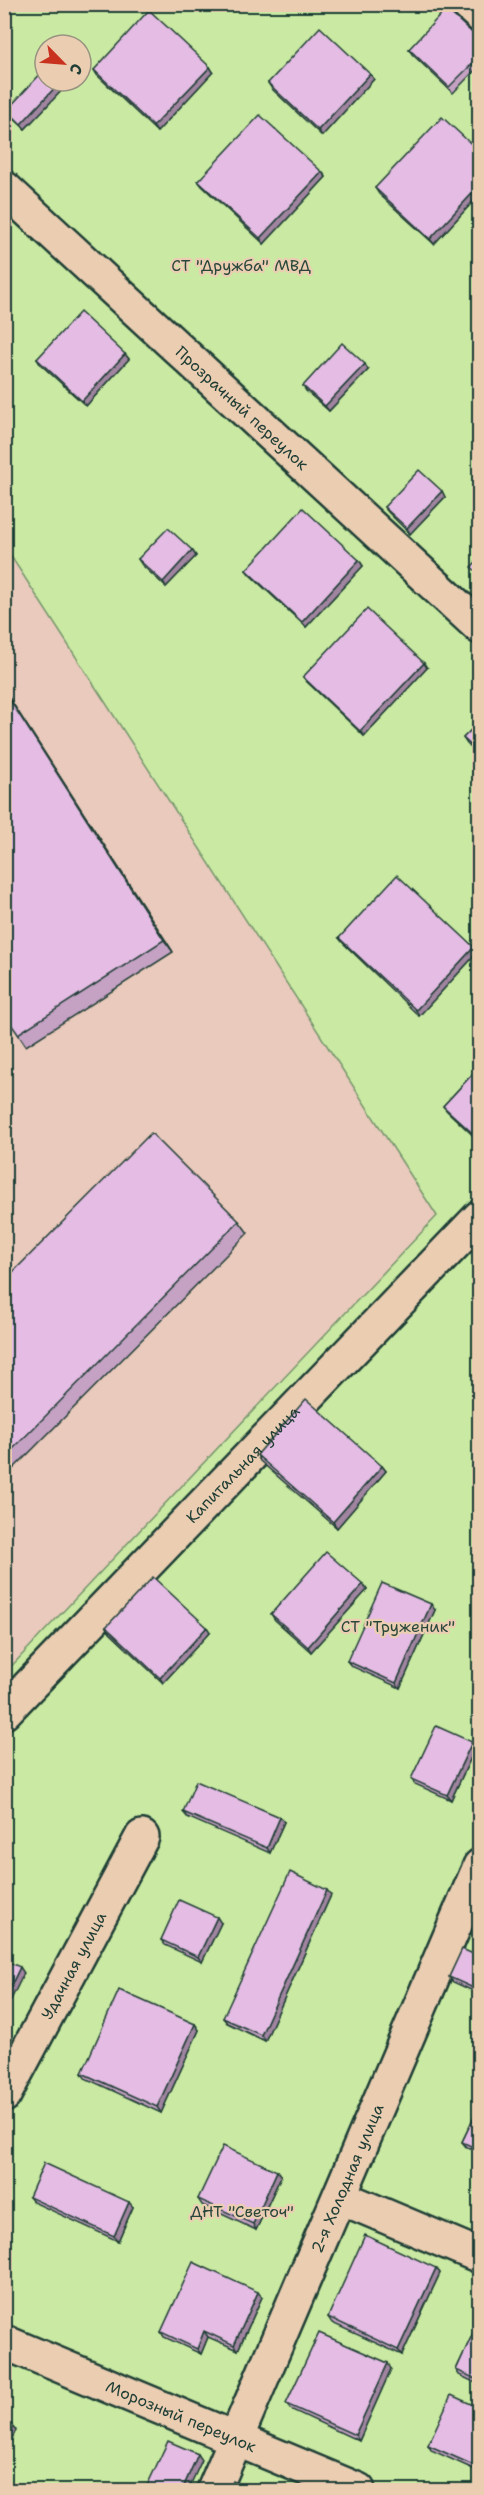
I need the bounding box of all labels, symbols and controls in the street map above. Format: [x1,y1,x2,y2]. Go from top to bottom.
north arrow [33,33,93,93]
text: С [64,60,88,78]
park label: СТ "Дружба" МВД [171,255,311,276]
street label: Прозрачный переулок [171,341,313,475]
street label: Капитальная улица [181,1401,304,1528]
park label: СТ "Труженик" [341,1616,455,1637]
street label: Удачная улица [36,1908,111,2023]
street label: 2-я Холодная улица [306,2101,388,2256]
park label: ДНТ "Светоч" [190,2201,294,2222]
street label: Морозный переулок [103,2376,260,2457]

